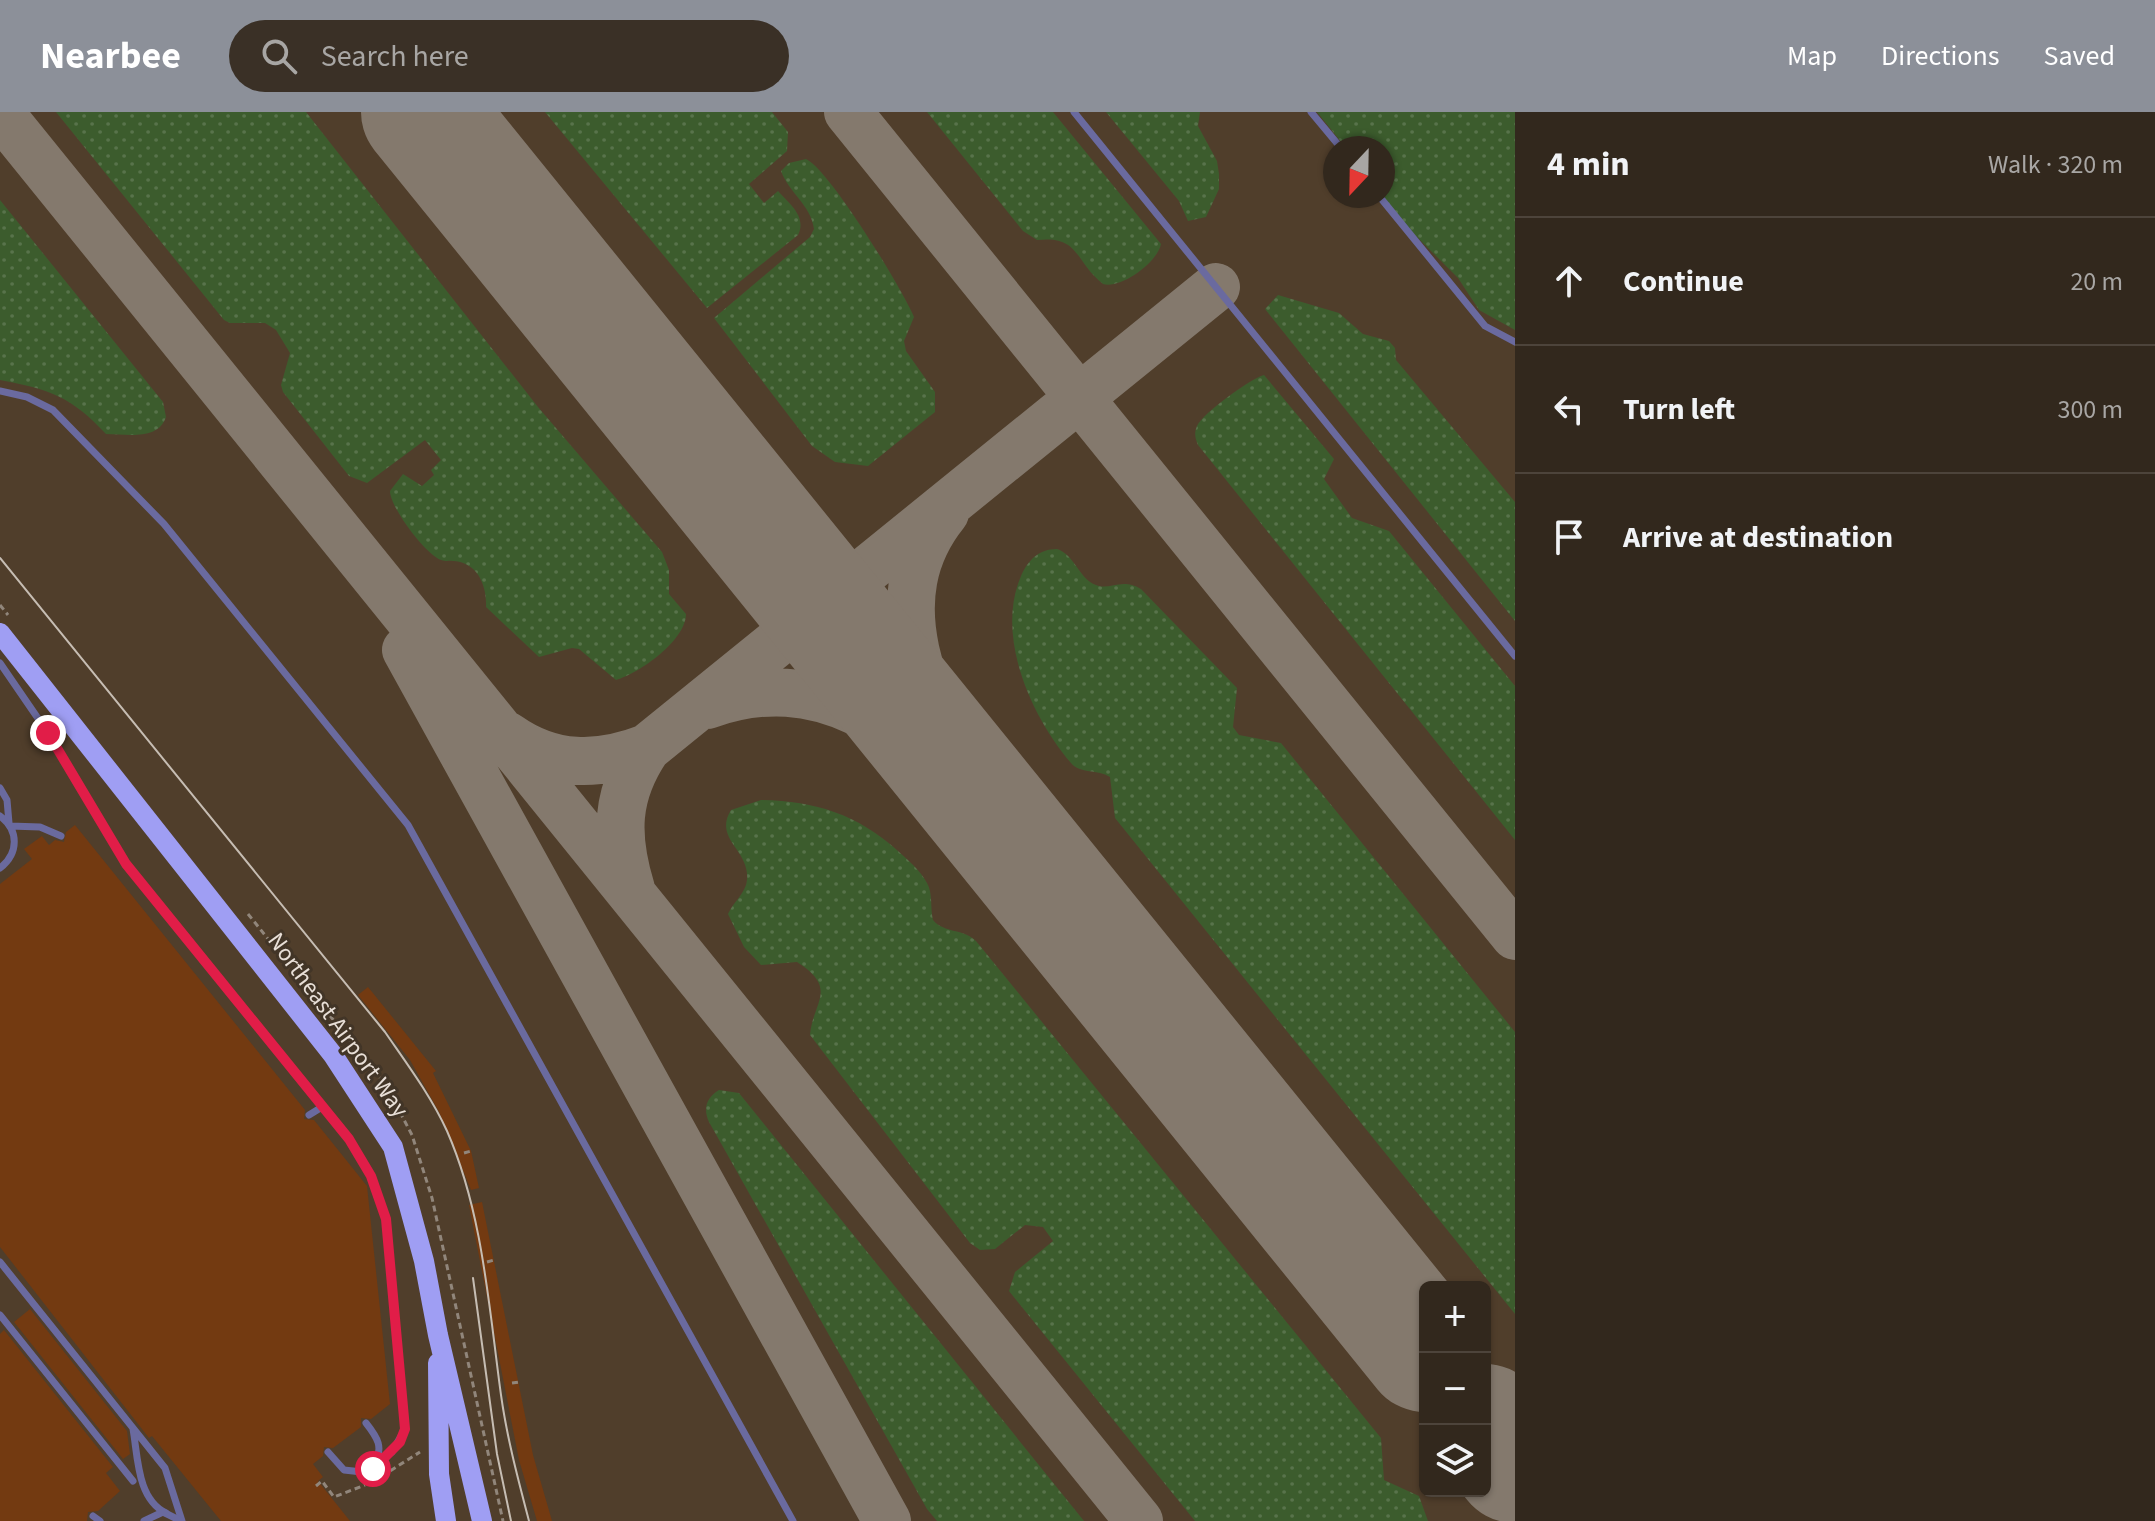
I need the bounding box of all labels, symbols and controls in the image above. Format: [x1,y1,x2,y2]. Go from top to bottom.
search box [229,20,789,92]
text: Nearbee [40,29,181,83]
icon: search [257,34,301,78]
text: Search here [321,35,469,78]
text: Map [1787,36,1837,76]
text: Directions [1881,36,2000,76]
text: Saved [2044,36,2115,76]
north arrow [1323,136,1395,208]
text: 4 min [1547,140,1630,189]
text: Walk · 320 m [1988,146,2123,183]
icon: ahead [1547,259,1591,303]
text: Continue [1623,260,1744,303]
text: 20 m [2070,263,2123,300]
icon: left [1547,387,1591,431]
text: Turn left [1623,388,1735,431]
text: 300 m [2057,391,2123,428]
icon: arrive [1547,515,1591,559]
text: Arrive at destination [1623,516,1893,559]
route end [30,715,66,751]
street label: Northeast Airport Way [259,925,417,1125]
map controls [1419,1281,1491,1497]
button: + [1419,1281,1491,1353]
button: − [1419,1353,1491,1425]
button: layers [1419,1425,1491,1497]
route start [355,1451,391,1487]

